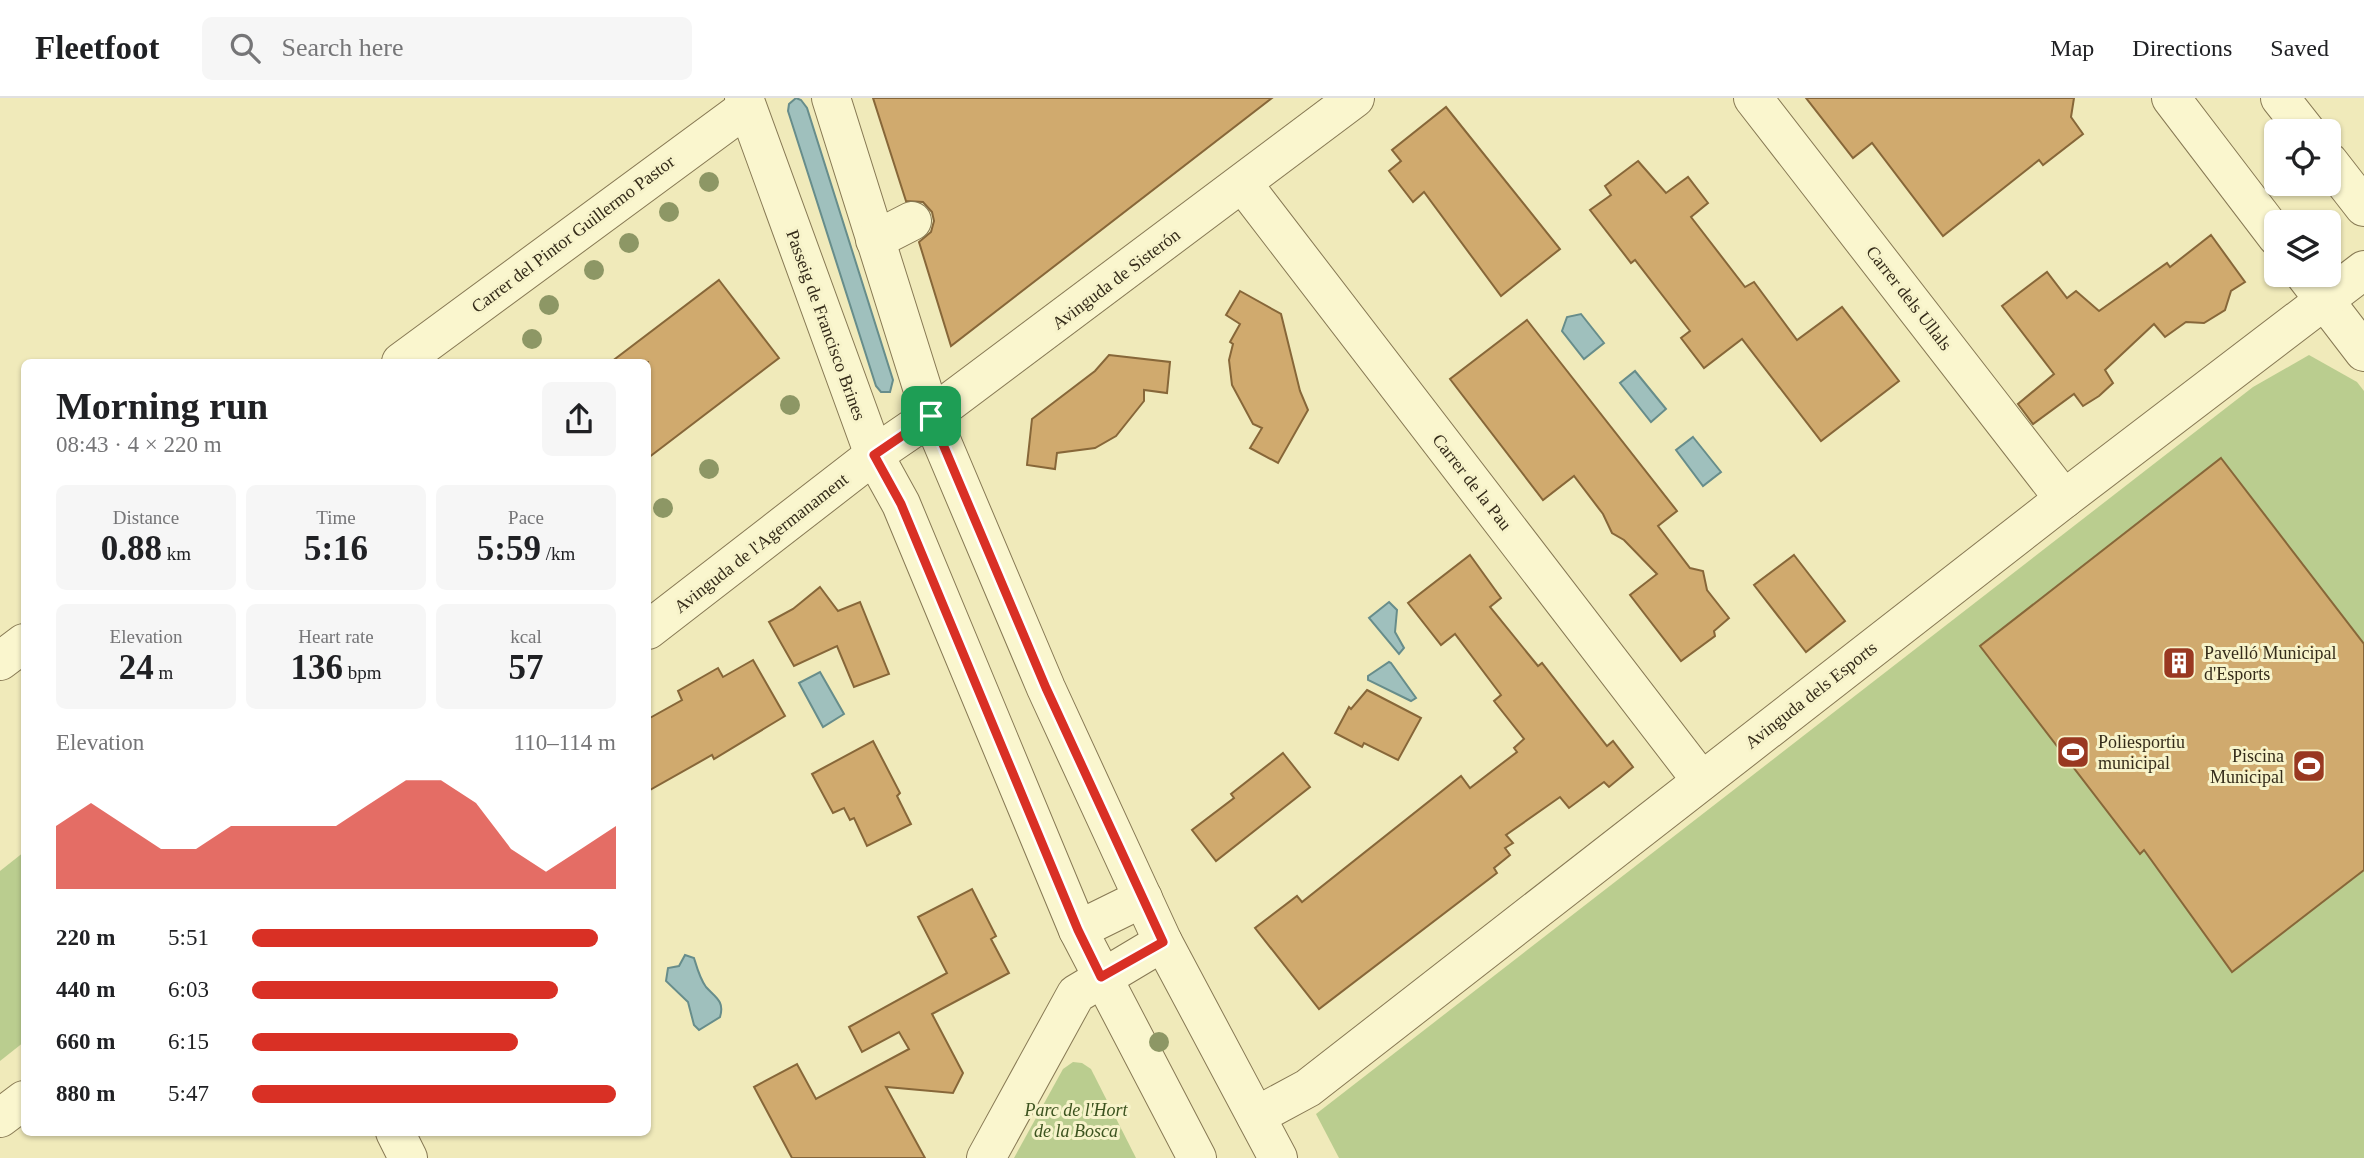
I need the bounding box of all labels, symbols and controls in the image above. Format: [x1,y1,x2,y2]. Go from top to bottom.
search box [202,17,692,80]
icon: search [226,29,264,67]
text: Fleetfoot [35,30,160,66]
text: Search here [282,33,404,62]
text: Map [2050,35,2094,61]
text: Directions [2132,35,2232,61]
text: Saved [2270,35,2329,61]
map controls [2264,119,2341,287]
button: locate [2264,119,2341,196]
street label: Carrer del Pintor Guillermo Pastor [468,151,678,317]
button: layers [2264,210,2341,287]
street label: Avinguda de Sisterón [1048,224,1184,334]
street label: Passeig de Francisco Brines [782,227,870,423]
street label: Carrer dels Ullals [1862,242,1956,354]
button: share [542,382,616,456]
text: Morning run [56,385,268,427]
pin [901,386,961,446]
icon: arrive [912,397,950,435]
street label: Carrer de la Pau [1428,430,1516,534]
text: 08:43 · 4 × 220 m [56,432,222,457]
street label: Avinguda de l'Agermanament [670,469,852,617]
text: Distance [113,507,179,528]
text: Time [316,507,356,528]
text: Pace [508,507,544,528]
text: 0.88 [101,529,162,568]
text: 5:16 [304,529,368,568]
text: 5:59 [477,529,541,568]
text: km [162,543,191,564]
text: /km [541,543,575,564]
text: Elevation [110,626,182,647]
text: Heart rate [298,626,374,647]
text: kcal [510,626,542,647]
street label: Avinguda dels Esports [1741,637,1881,753]
place label: Pavelló Municipal d'Esports [2204,643,2336,684]
building icon: Pavelló Municipal d'Esports [2160,644,2198,682]
text: 24 [119,648,154,687]
text: 136 [290,648,343,687]
text: 57 [509,648,544,687]
text: m [154,662,173,683]
text: bpm [343,662,382,683]
text: Elevation [56,730,144,755]
text: 110–114 m [514,730,616,755]
place label: Poliesportiu municipal [2098,732,2185,773]
sports icon: Poliesportiu municipal [2054,733,2092,771]
place label: Piscina Municipal [2210,746,2284,787]
sports icon: Piscina Municipal [2290,747,2328,785]
text: 220 m [56,925,115,950]
text: 5:51 [168,925,209,950]
text: 440 m [56,977,115,1002]
text: 6:03 [168,977,209,1002]
text: 660 m [56,1029,115,1054]
text: 6:15 [168,1029,209,1054]
text: 880 m [56,1081,115,1106]
text: 5:47 [168,1081,209,1106]
park label: Parc de l'Hort de la Bosca [1023,1100,1129,1141]

